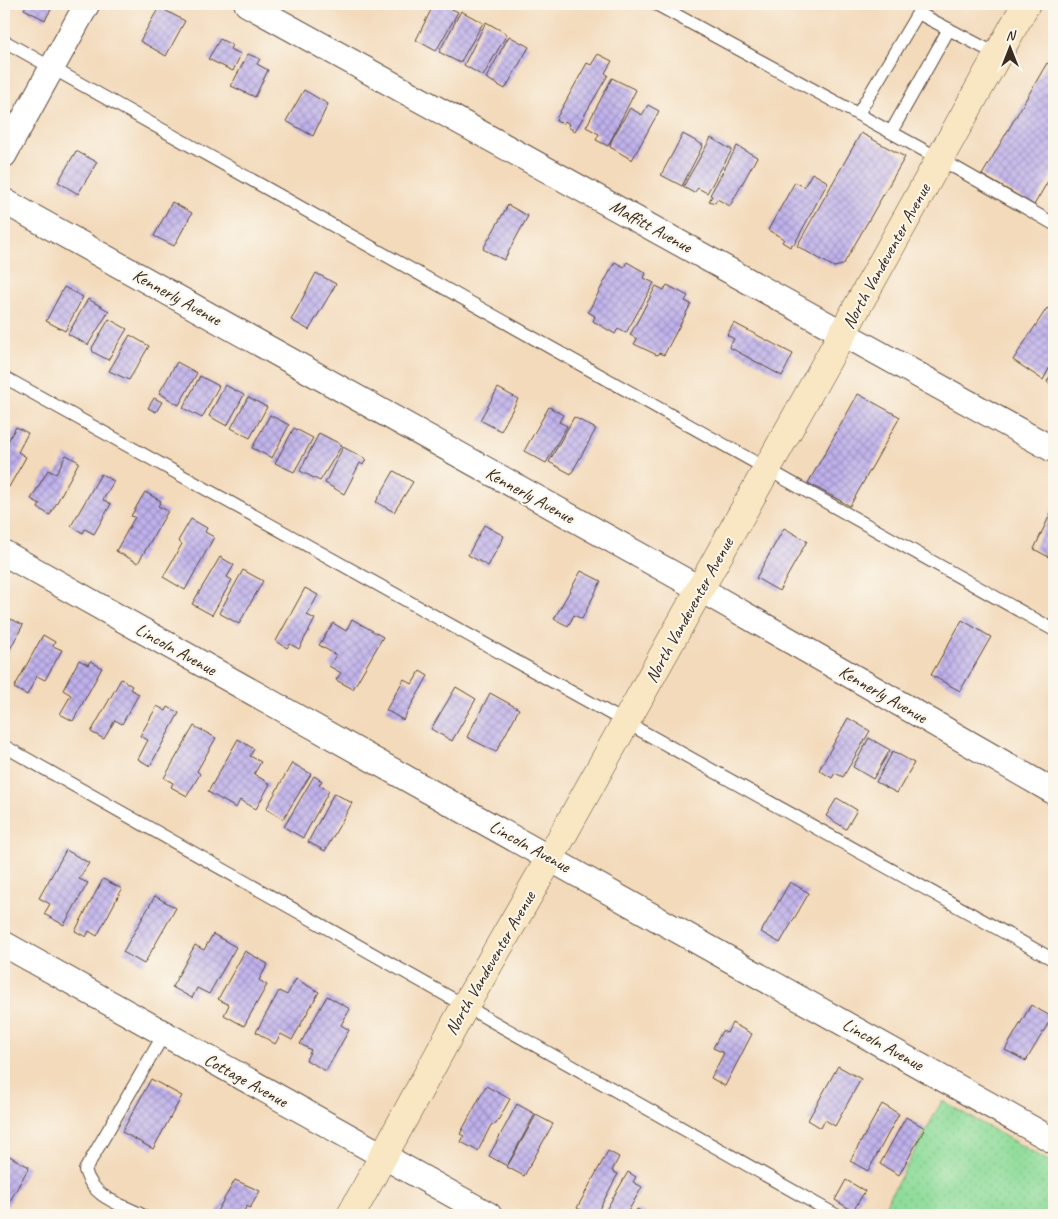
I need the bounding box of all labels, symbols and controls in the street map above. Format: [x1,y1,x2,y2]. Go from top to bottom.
north arrow [986,22,1036,72]
text: N [1006,27,1017,44]
street label: North Vandeventer Avenue [837,179,936,332]
street label: Maffitt Avenue [606,194,697,258]
street label: Kennerly Avenue [129,264,226,331]
street label: Kennerly Avenue [482,462,579,529]
street label: North Vandeventer Avenue [640,533,739,686]
street label: Lincoln Avenue [132,618,221,681]
street label: Kennerly Avenue [835,660,932,729]
street label: Lincoln Avenue [486,815,575,878]
street label: North Vandeventer Avenue [440,886,541,1039]
street label: Lincoln Avenue [839,1013,928,1076]
street label: Cottage Avenue [200,1048,293,1112]

